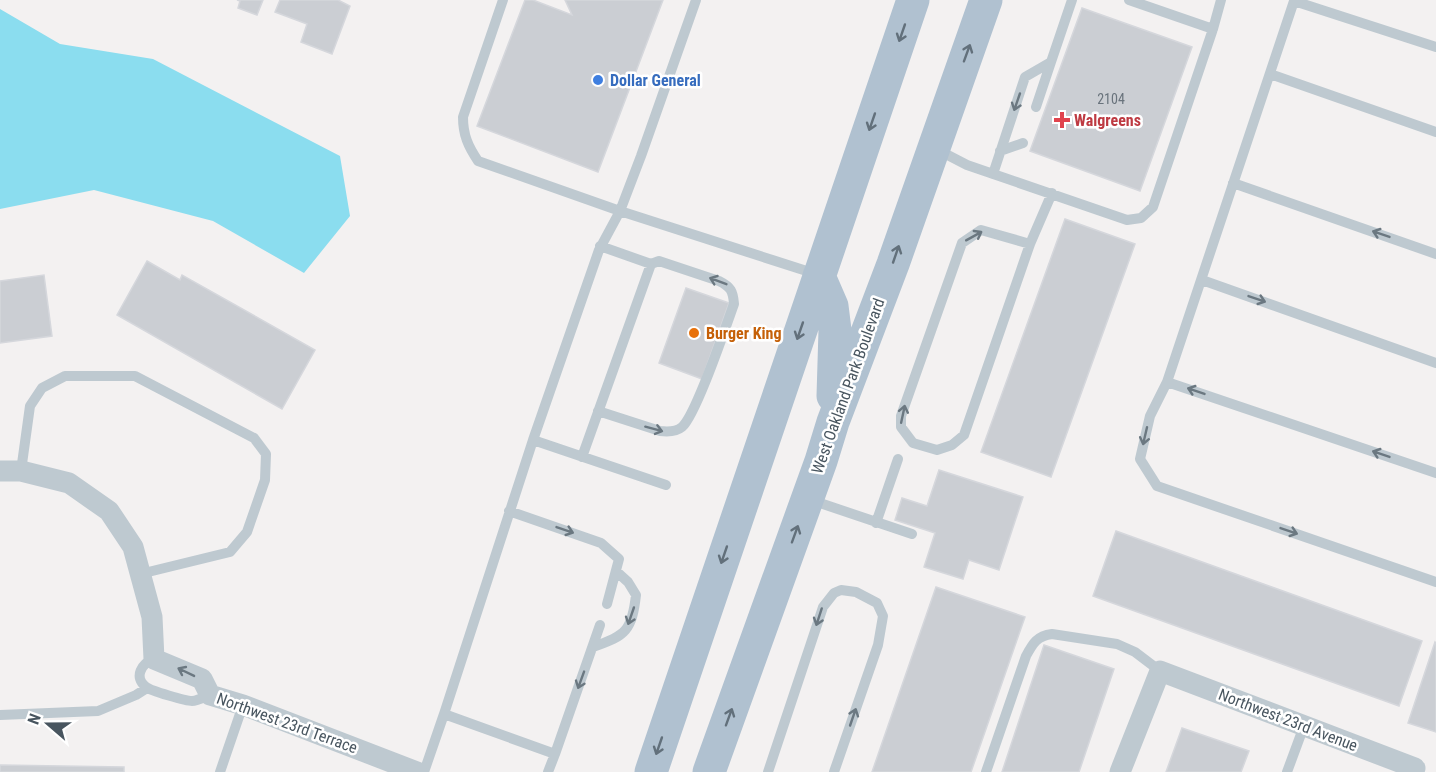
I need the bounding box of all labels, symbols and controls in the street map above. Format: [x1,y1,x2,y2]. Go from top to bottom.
one-way arrow [896,23,907,42]
one-way arrow [962,44,973,63]
place label: Dollar General [610,71,701,90]
marker: Dollar General [591,73,605,87]
house number: 2104 [1097,91,1125,107]
one-way arrow [1010,92,1021,111]
place label: Walgreens [1074,111,1141,130]
one-way arrow [865,112,876,131]
marker: Walgreens [1055,113,1069,127]
one-way arrow [1372,228,1391,239]
one-way arrow [965,230,982,242]
one-way arrow [892,245,903,264]
one-way arrow [709,275,728,286]
one-way arrow [1247,295,1266,306]
street label: West Oakland Park Boulevard [807,296,889,476]
one-way arrow [794,321,805,340]
place label: Burger King [706,324,782,343]
marker: Burger King [687,326,701,340]
one-way arrow [1187,385,1206,396]
one-way arrow [898,405,910,424]
one-way arrow [644,424,663,435]
one-way arrow [1139,426,1151,445]
one-way arrow [1372,448,1391,459]
one-way arrow [555,525,574,536]
one-way arrow [790,525,801,543]
one-way arrow [1279,527,1298,538]
one-way arrow [718,545,729,564]
one-way arrow [624,606,635,625]
one-way arrow [813,607,824,626]
one-way arrow [178,666,196,677]
one-way arrow [575,670,586,689]
street label: Northwest 23rd Avenue [1216,685,1360,755]
street label: Northwest 23rd Terrace [214,689,360,757]
north arrow [18,694,78,754]
one-way arrow [724,708,735,727]
one-way arrow [849,708,860,727]
text: N [24,711,45,727]
one-way arrow [653,736,664,755]

